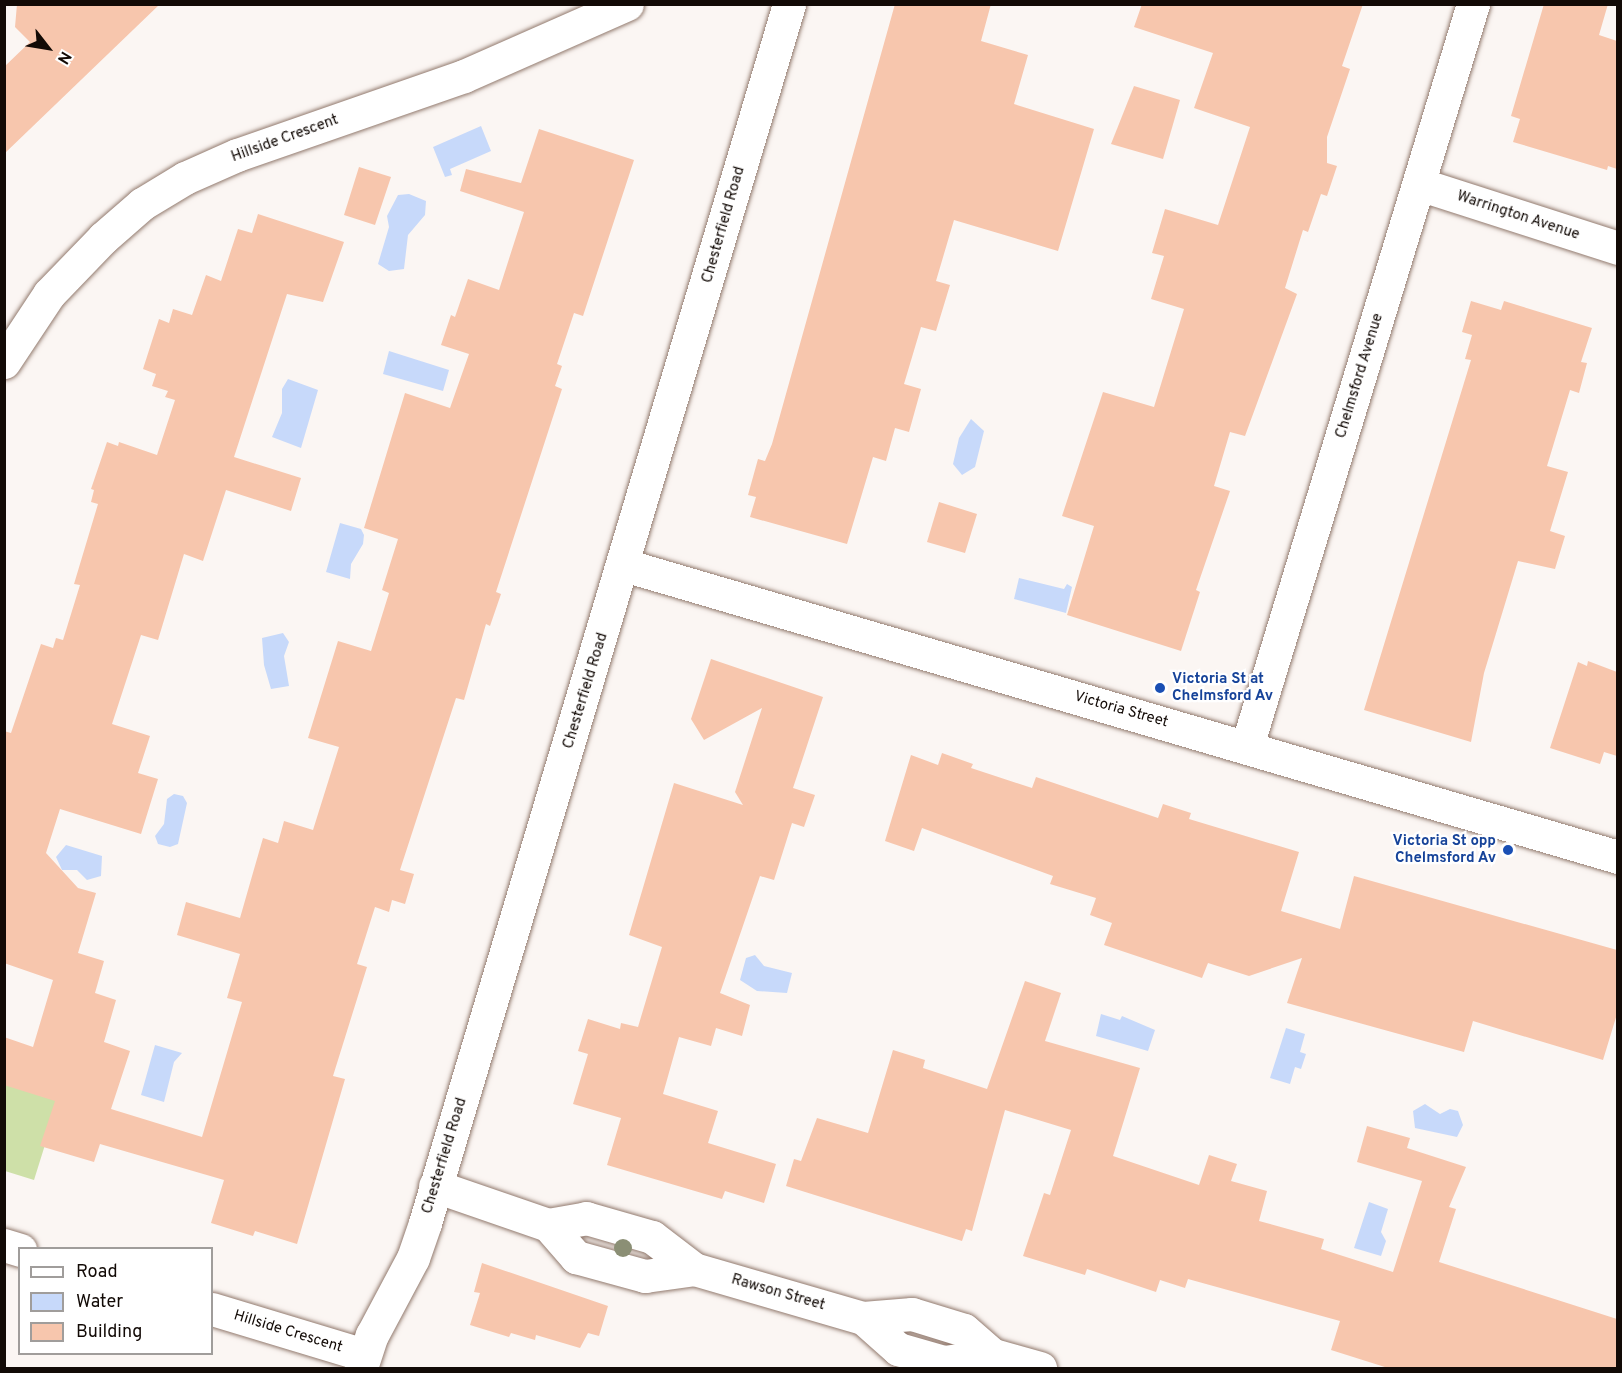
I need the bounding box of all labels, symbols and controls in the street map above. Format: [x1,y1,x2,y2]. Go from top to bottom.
north arrow [18,18,78,78]
text: N [52,47,75,67]
street label: Hillside Crescent [229,111,341,167]
street label: Chesterfield Road [699,165,749,285]
street label: Warrington Avenue [1454,188,1582,244]
street label: Chelmsford Avenue [1332,311,1388,441]
street label: Chesterfield Road [560,631,612,751]
place label: Victoria St at Chelmsford Av [1172,670,1274,705]
marker: Victoria St at Chelmsford Av [1153,681,1167,695]
street label: Victoria Street [1072,688,1170,732]
place label: Victoria St opp Chelmsford Av [1393,832,1496,867]
marker: Victoria St opp Chelmsford Av [1501,843,1515,857]
street label: Chesterfield Road [419,1096,471,1216]
legend [18,1247,213,1355]
text: Road [76,1261,118,1284]
street label: Rawson Street [729,1271,827,1315]
text: Water [76,1291,123,1314]
street label: Hillside Crescent [231,1307,345,1357]
text: Building [76,1321,142,1344]

